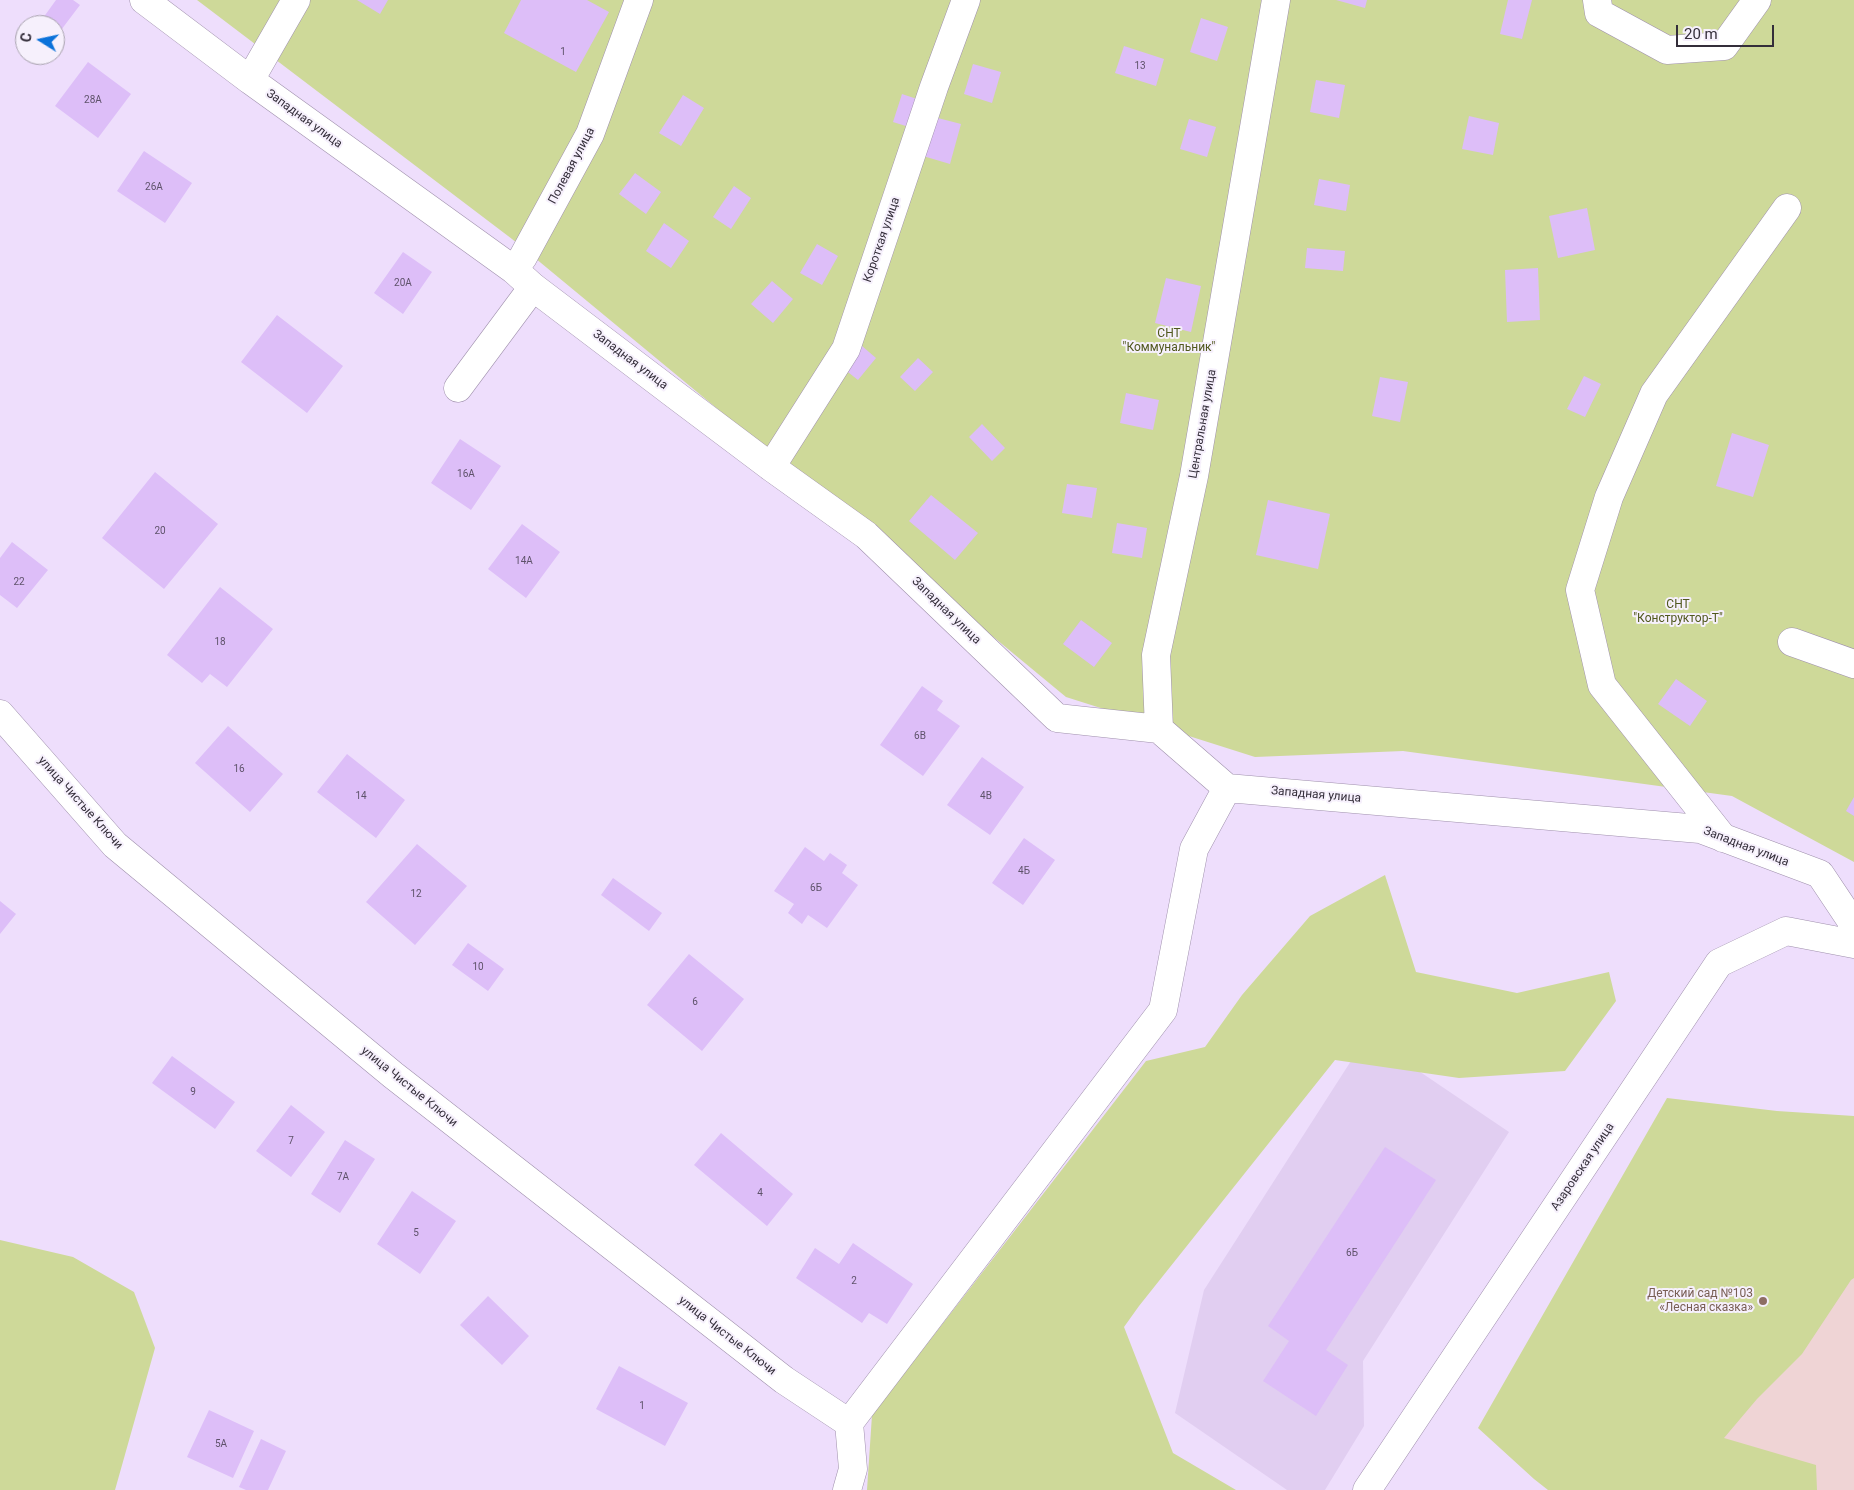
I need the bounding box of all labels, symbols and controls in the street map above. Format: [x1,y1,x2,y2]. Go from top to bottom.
north arrow [15,15,65,65]
scale bar [1679,15,1776,47]
text: 20 m [1684,25,1718,43]
text: С [18,32,35,43]
house number: 1 [560,46,566,58]
house number: 13 [1134,60,1146,72]
street label: Западная улица [263,87,345,151]
house number: 28А [84,94,102,106]
street label: Полевая улица [546,125,598,207]
house number: 26А [145,181,163,193]
street label: Короткая улица [861,196,903,284]
house number: 20А [394,277,412,289]
street label: Западная улица [590,327,670,393]
park label: СНТ "Коммунальник" [1123,327,1215,355]
street label: Центральная улица [1186,368,1220,480]
house number: 16А [457,468,475,480]
house number: 20 [154,525,166,537]
house number: 14А [515,555,533,567]
street label: Западная улица [909,574,983,648]
house number: 22 [13,576,25,588]
park label: СНТ "Конструктор-Т" [1633,598,1723,626]
house number: 18 [214,636,226,648]
house number: 6В [914,730,926,742]
street label: улица Чистые Ключи [35,754,125,852]
house number: 16 [233,763,245,775]
street label: Западная улица [1270,784,1362,806]
house number: 14 [355,790,367,802]
house number: 4В [980,790,992,802]
street label: Западная улица [1701,824,1791,870]
house number: 4Б [1018,865,1030,877]
house number: 6Б [810,882,822,894]
house number: 12 [410,888,422,900]
house number: 10 [472,961,484,973]
house number: 6 [692,996,698,1008]
street label: улица Чистые Ключи [358,1044,460,1130]
house number: 9 [190,1086,196,1098]
street label: Азаровская улица [1548,1120,1618,1214]
house number: 7 [288,1135,294,1147]
house number: 7А [337,1171,349,1183]
house number: 4 [757,1187,763,1199]
house number: 5 [413,1227,419,1239]
house number: 6Б [1346,1247,1358,1259]
house number: 2 [851,1275,857,1287]
place label: Детский сад №103 «Лесная сказка» [1647,1287,1753,1315]
street label: улица Чистые Ключи [675,1293,779,1379]
marker: Детский сад №103 «Лесная сказка» [1757,1295,1769,1307]
house number: 1 [639,1400,645,1412]
house number: 5А [215,1438,227,1450]

